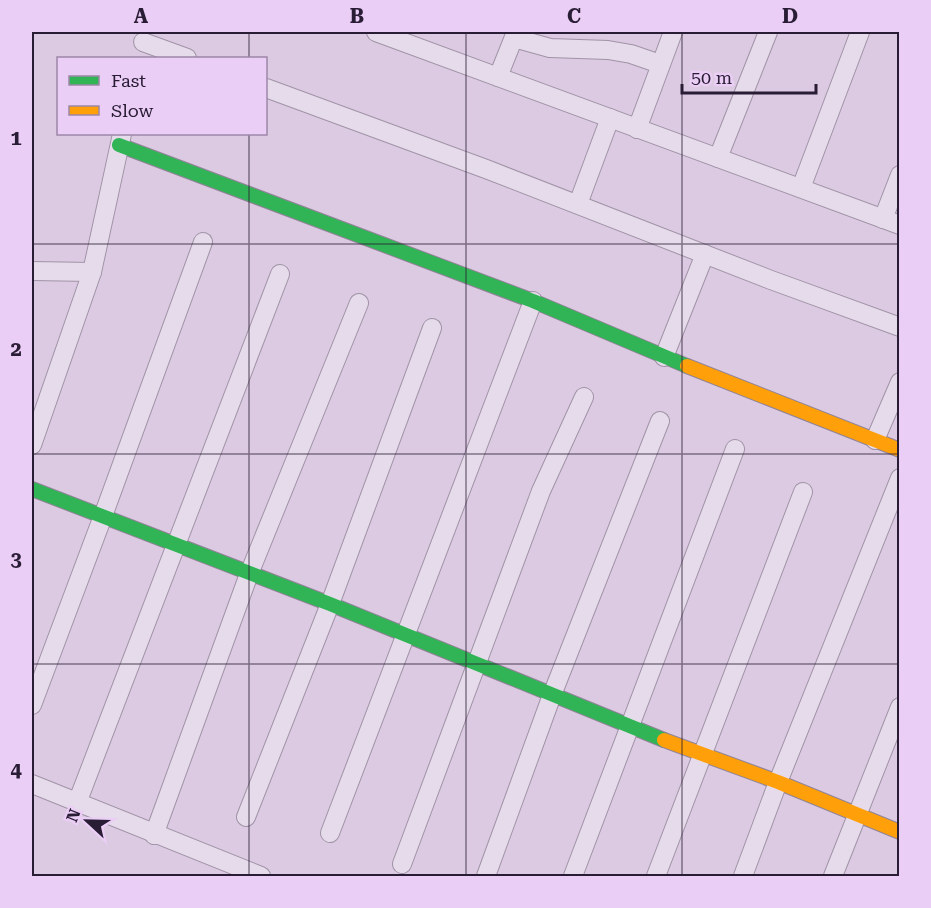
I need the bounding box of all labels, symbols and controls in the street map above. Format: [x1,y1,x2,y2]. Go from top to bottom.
text: A [134,4,149,28]
text: B [350,4,364,28]
text: C [567,4,581,28]
text: D [782,4,798,28]
legend [57,57,267,135]
scale bar [682,57,816,95]
text: 50 m [691,67,732,88]
text: Fast [111,70,146,91]
text: Slow [111,100,153,121]
text: 1 [10,126,22,150]
text: 2 [10,337,22,361]
text: 3 [10,547,22,571]
text: 4 [10,758,22,782]
north arrow [57,791,117,851]
text: N [62,806,85,825]

